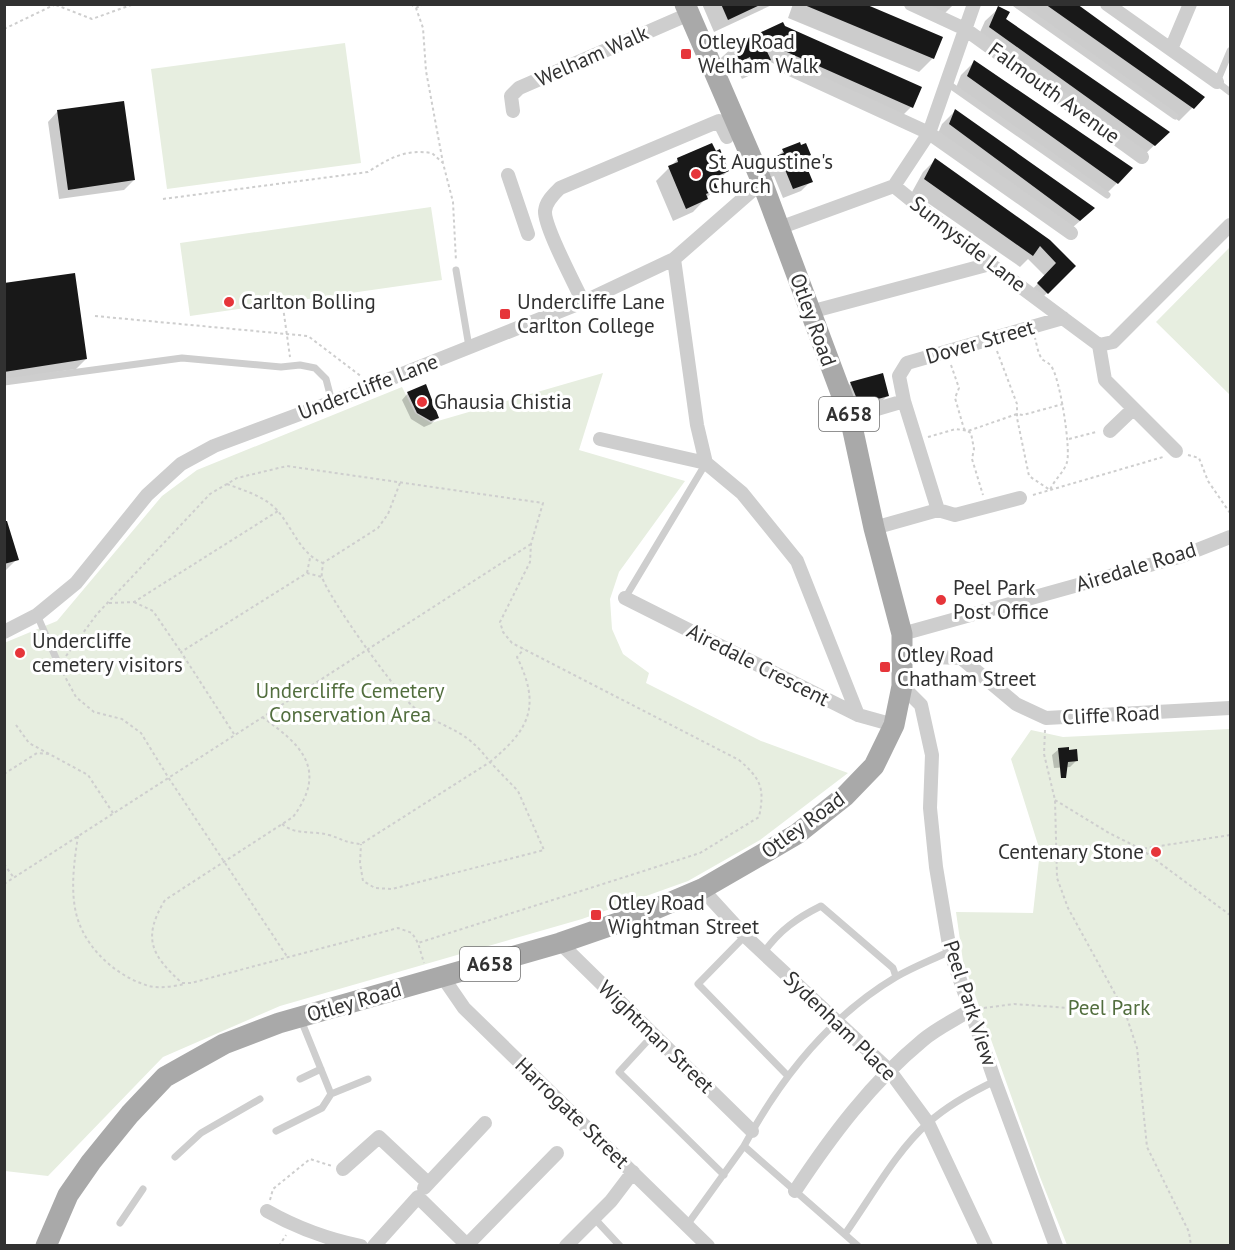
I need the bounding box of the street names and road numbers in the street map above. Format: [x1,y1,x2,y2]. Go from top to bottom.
street label: Welham Walk [531,19,652,92]
street label: Falmouth Avenue [983,36,1125,149]
street label: Sunnyside Lane [905,190,1032,297]
street label: Otley Road [784,270,843,370]
street label: Dover Street [922,313,1037,370]
street label: Undercliffe Lane [294,347,442,426]
road number: A658 [819,397,879,431]
street label: Airedale Road [1072,535,1199,598]
street label: Airedale Crescent [682,617,834,712]
street label: Cliffe Road [1062,698,1160,731]
street label: Otley Road [756,785,850,864]
street label: Peel Park View [938,937,1004,1069]
road number: A658 [460,947,520,981]
street label: Sydenham Place [778,965,903,1086]
street label: Wightman Street [593,974,720,1099]
street label: Otley Road [304,975,404,1028]
street label: Harrogate Street [510,1051,635,1174]

